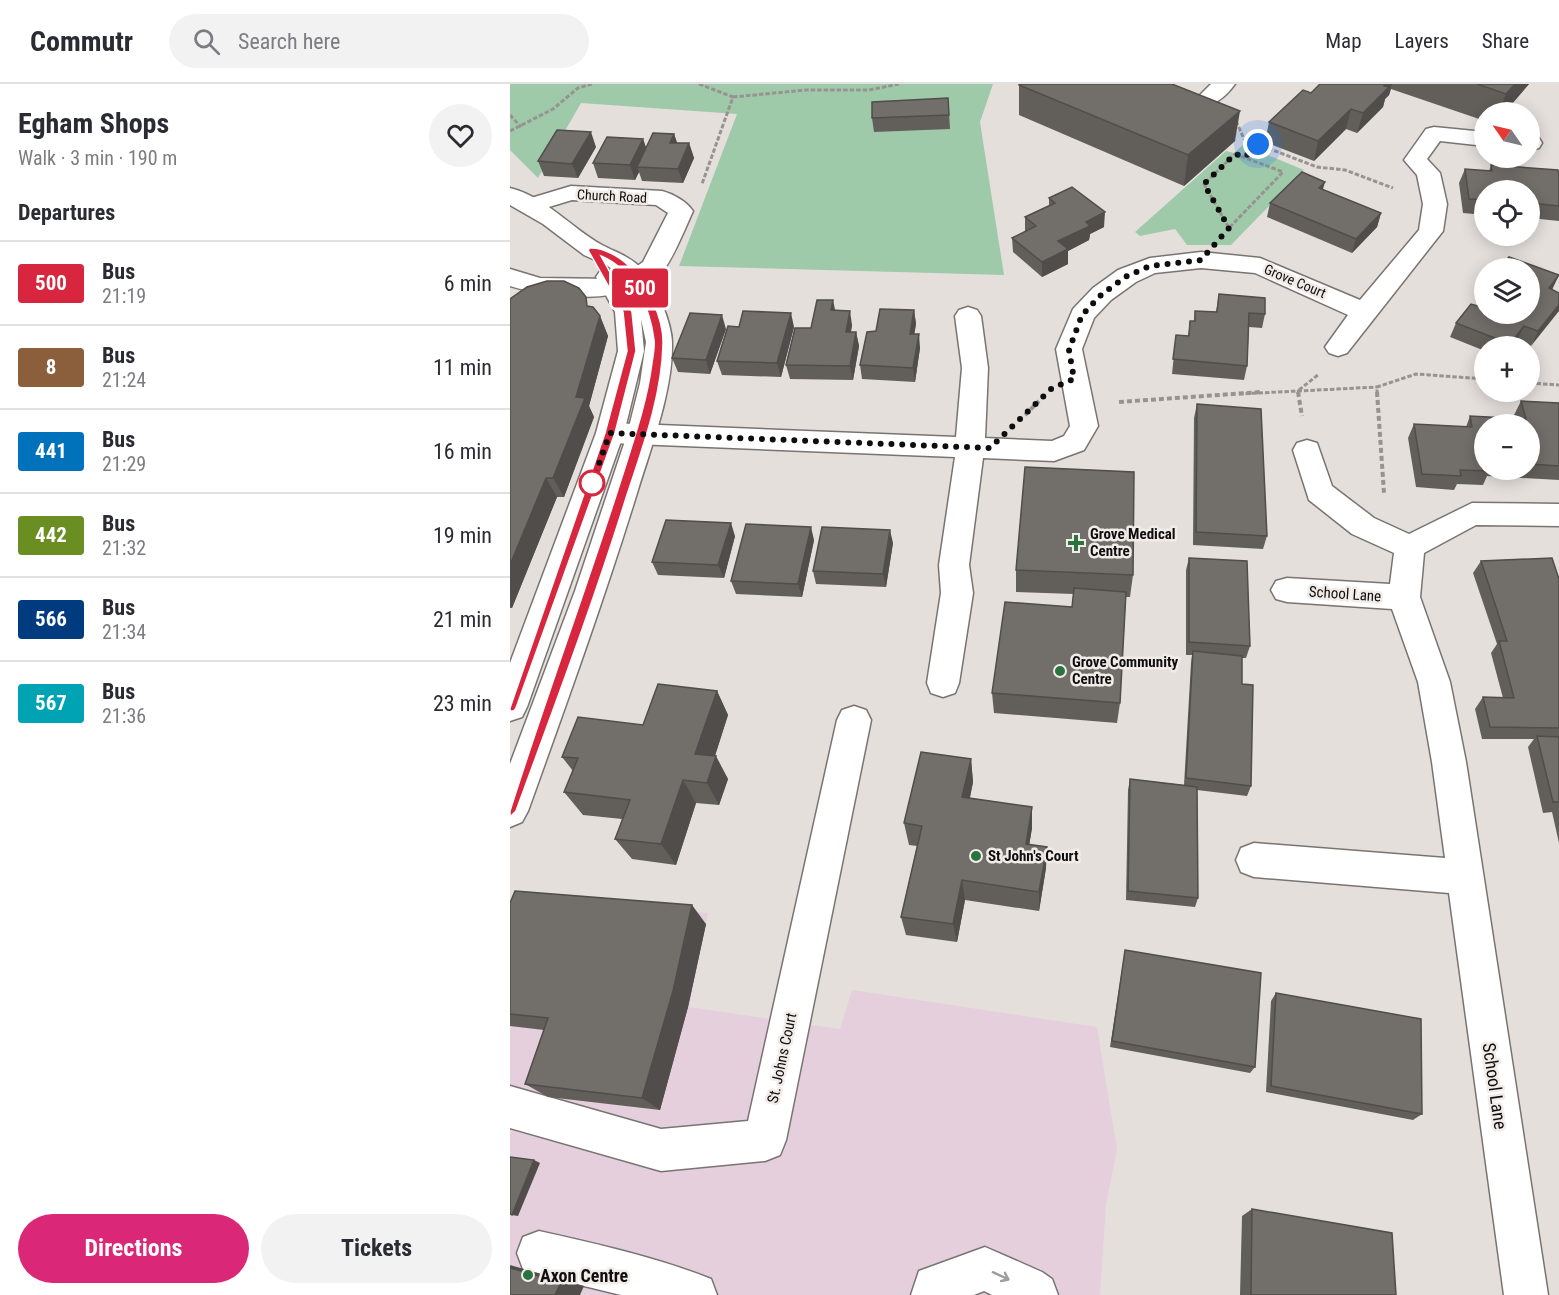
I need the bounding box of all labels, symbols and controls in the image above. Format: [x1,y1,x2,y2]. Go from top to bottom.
search box [169,14,589,68]
text: Commutr [30,25,133,58]
icon: search [190,25,223,58]
text: Search here [238,29,340,54]
text: Map [1325,29,1362,53]
text: Layers [1395,29,1449,53]
text: Share [1482,29,1529,53]
north arrow [1474,102,1540,168]
map controls [1474,102,1540,480]
button: heart [429,104,492,167]
text: Egham Shops [18,107,169,140]
your location [1243,129,1273,159]
text: Walk · 3 min · 190 m [18,146,177,170]
button: locate [1474,180,1540,246]
street label: Church Road [577,186,647,206]
text: Departures [18,200,115,225]
button: layers [1474,258,1540,324]
text: Bus [102,259,135,284]
street label: Grove Court [1262,261,1328,301]
line badge: 500 [606,268,674,308]
text: 500 [35,271,67,295]
text: 6 min [444,271,492,296]
text: 500 [624,276,656,300]
text: 21:19 [102,284,146,308]
button: + [1474,336,1540,402]
text: Bus [102,343,135,368]
text: 8 [46,355,56,379]
text: 11 min [433,355,492,380]
text: 21:24 [102,368,146,392]
button: − [1474,414,1540,480]
text: Bus [102,427,135,452]
text: 441 [35,439,67,463]
text: 16 min [433,439,492,464]
text: 21:29 [102,452,146,476]
unlabelled marker [579,470,605,496]
text: Bus [102,511,135,536]
text: 442 [35,523,67,547]
text: 19 min [433,523,492,548]
place label: Grove Medical Centre [1090,525,1176,560]
marker: Grove Medical Centre [1067,534,1085,552]
text: 21:32 [102,536,146,560]
street label: School Lane [1308,582,1382,606]
text: Bus [102,595,135,620]
text: 566 [35,607,67,631]
text: 21 min [433,607,492,632]
text: 21:34 [102,620,146,644]
place label: Grove Community Centre [1072,653,1179,688]
marker: Grove Community Centre [1053,664,1067,678]
text: Bus [102,679,135,704]
text: 567 [35,691,67,715]
text: 23 min [433,691,492,716]
text: 21:36 [102,704,146,728]
place label: St John's Court [988,847,1079,865]
marker: St John's Court [969,849,983,863]
street label: St. Johns Court [764,1011,800,1105]
street label: School Lane [1479,1041,1511,1131]
button: Directions [18,1214,249,1283]
button: Tickets [261,1214,492,1283]
place label: Axon Centre [540,1265,629,1286]
marker: Axon Centre [521,1268,535,1282]
one-way arrow [991,1271,1009,1282]

